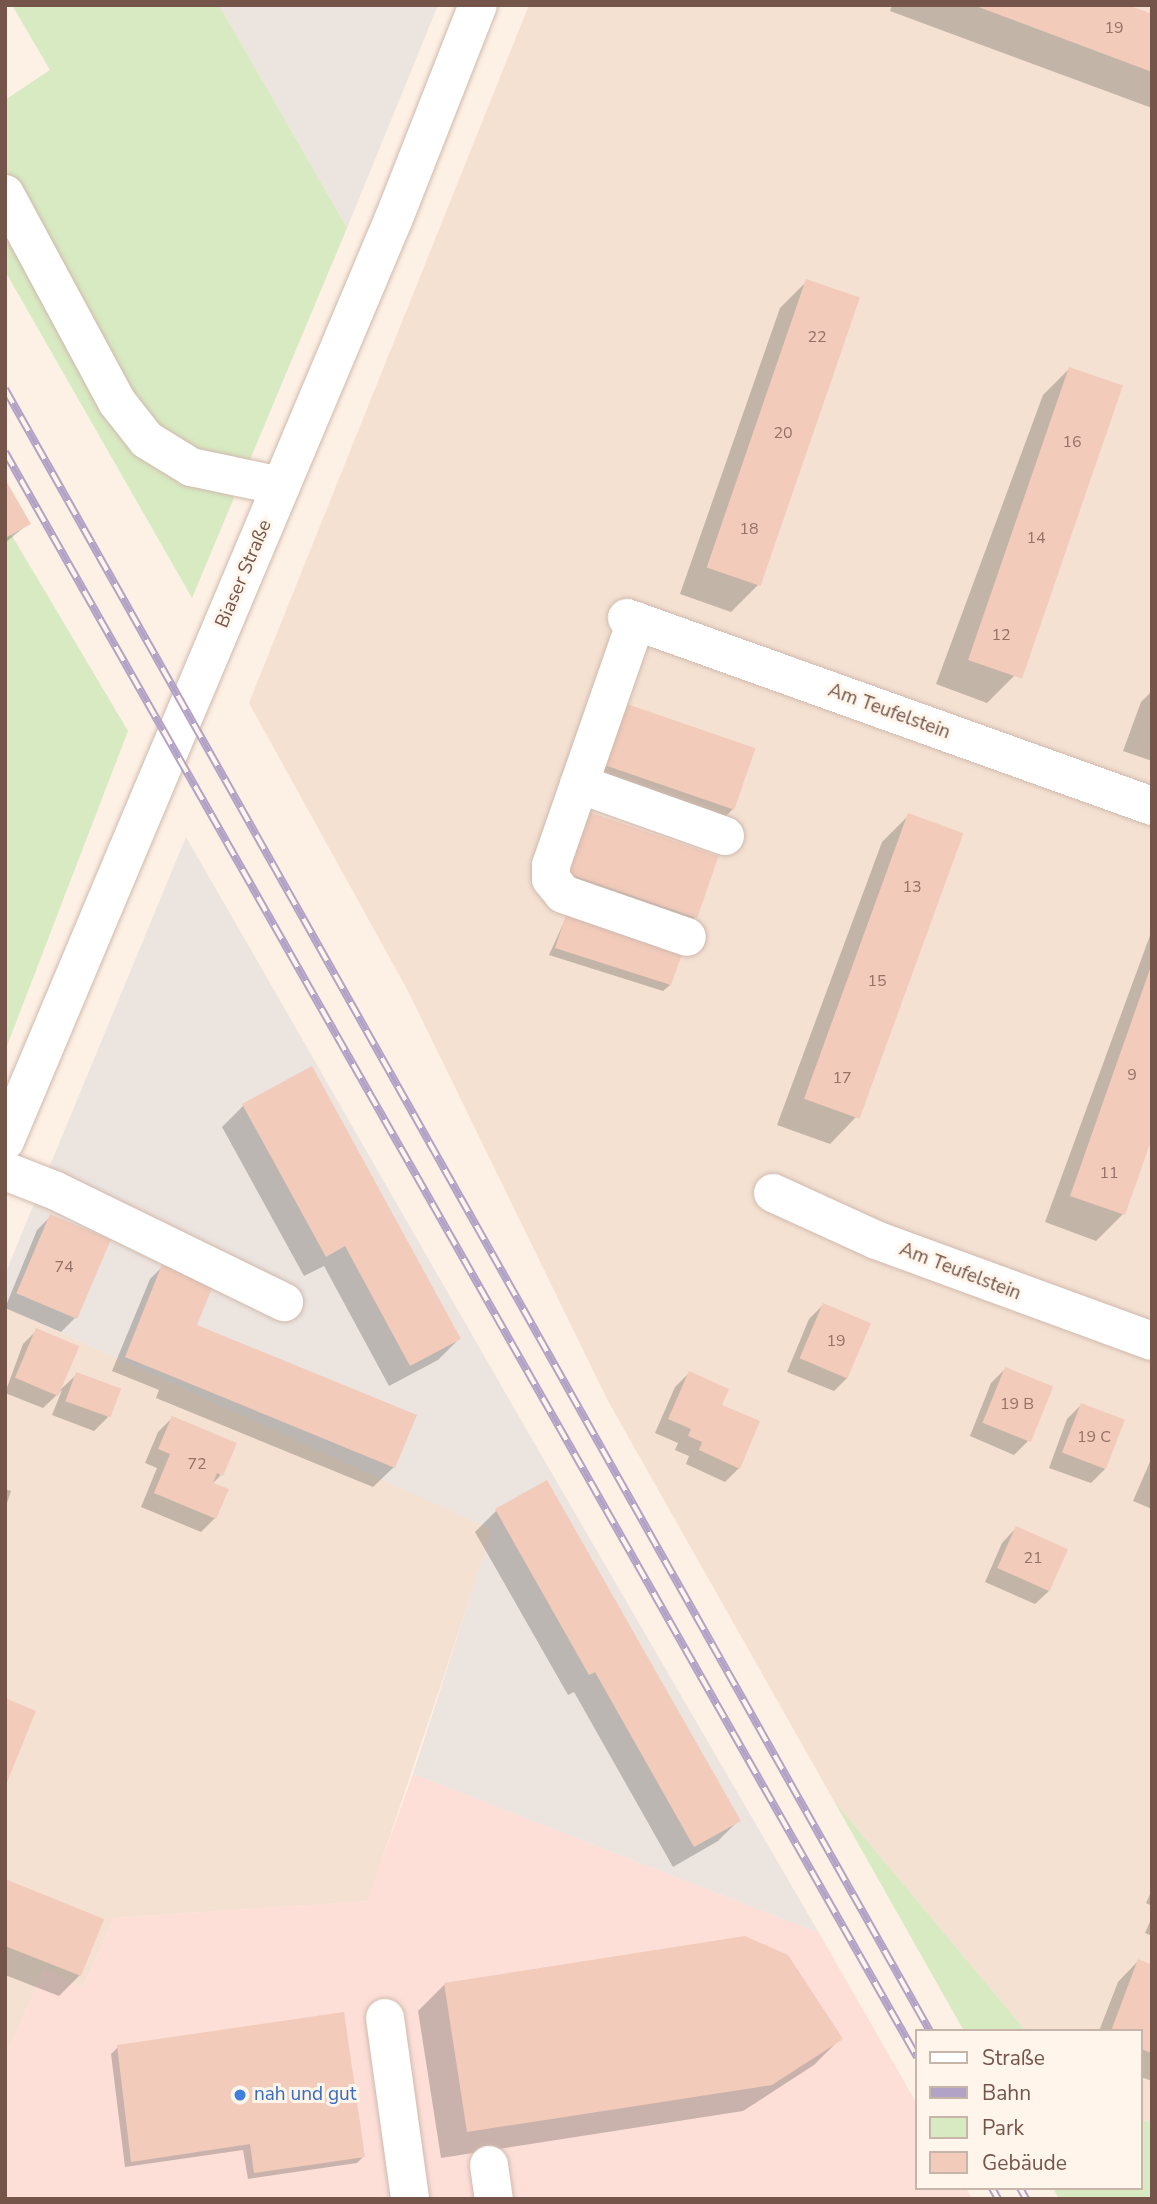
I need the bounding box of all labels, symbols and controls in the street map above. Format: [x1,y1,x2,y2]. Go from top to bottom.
house number: 19 [1104,18,1124,38]
house number: 22 [807,327,827,347]
house number: 20 [773,423,793,443]
house number: 16 [1062,432,1082,452]
street label: Biaser Straße [211,517,277,631]
house number: 18 [739,519,759,539]
house number: 14 [1026,528,1046,548]
house number: 12 [991,625,1011,645]
street label: Am Teufelstein [825,679,953,745]
house number: 13 [902,877,922,897]
house number: 15 [867,971,887,991]
house number: 9 [1127,1065,1137,1085]
house number: 17 [832,1068,852,1088]
house number: 11 [1099,1163,1119,1183]
street label: Am Teufelstein [896,1238,1024,1306]
house number: 74 [54,1257,74,1277]
house number: 19 [826,1331,846,1351]
house number: 19 B [1000,1394,1034,1414]
house number: 19 C [1077,1427,1111,1447]
house number: 72 [187,1454,207,1474]
house number: 21 [1023,1548,1043,1568]
legend [916,2029,1143,2190]
text: Straße [982,2044,1045,2072]
text: Bahn [982,2079,1031,2107]
place label: nah und gut [254,2084,356,2106]
marker: nah und gut [232,2087,248,2103]
text: Park [982,2114,1024,2142]
text: Gebäude [982,2149,1067,2177]

